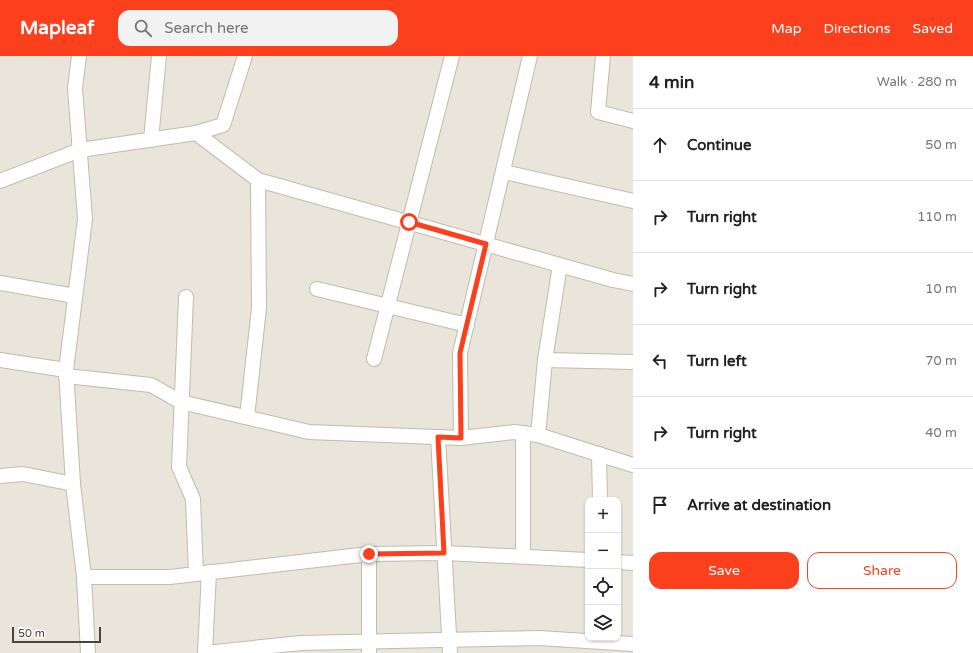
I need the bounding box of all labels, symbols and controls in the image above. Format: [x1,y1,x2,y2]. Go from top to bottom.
search box [118,10,398,46]
text: Mapleaf [20,17,94,39]
icon: search [132,17,154,39]
text: Search here [164,19,249,37]
text: Map [771,20,802,37]
text: Directions [824,20,891,37]
text: Saved [913,20,953,37]
text: 4 min [649,72,694,93]
text: Walk · 280 m [877,74,957,90]
icon: ahead [649,134,671,156]
text: Continue [687,136,751,154]
text: 50 m [925,137,957,153]
icon: right [649,206,671,228]
text: Turn right [687,208,757,226]
text: 110 m [917,209,957,225]
route start [400,213,418,231]
icon: right [649,278,671,300]
text: Turn right [687,280,757,298]
text: 10 m [925,281,957,297]
icon: left [649,350,671,372]
text: Turn left [687,352,747,370]
text: 70 m [925,353,957,369]
icon: right [649,422,671,444]
text: Turn right [687,424,757,442]
text: 40 m [925,425,957,441]
icon: arrive [649,494,671,516]
text: Arrive at destination [687,496,831,514]
map controls [585,497,621,641]
button: + [585,497,621,533]
button: − [585,533,621,569]
route end [360,545,378,563]
button: Save [649,552,799,589]
button: Share [807,552,957,589]
button: locate [585,569,621,605]
button: layers [585,605,621,641]
scale bar [12,625,101,644]
text: 50 m [18,627,45,640]

